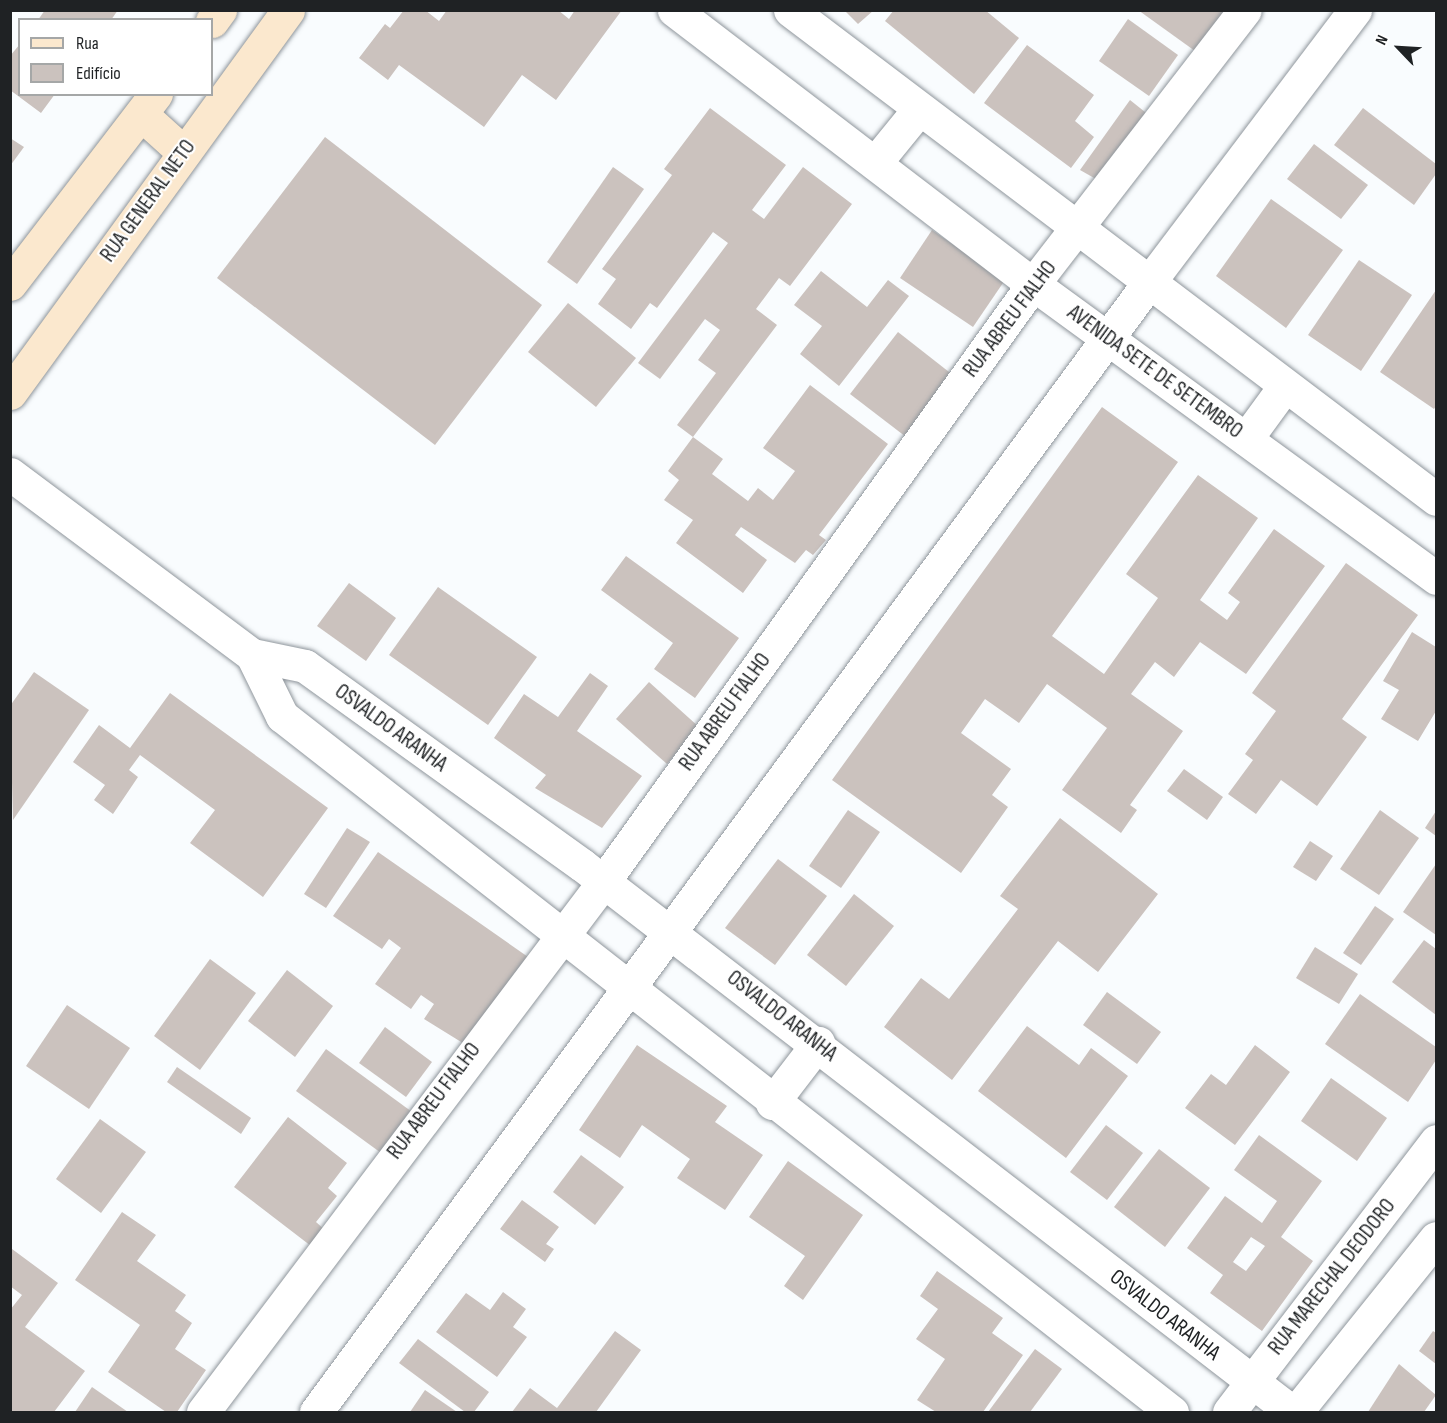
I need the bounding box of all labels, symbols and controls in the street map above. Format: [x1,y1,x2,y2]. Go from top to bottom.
legend [18,18,213,96]
north arrow [1369,18,1429,78]
text: N [1372,32,1393,48]
text: Rua [76,33,99,54]
text: Edifício [76,63,121,84]
street label: RUA GENERAL NETO [95,135,201,267]
street label: RUA ABREU FIALHO [958,255,1062,383]
street label: AVENIDA SETE DE SETEMBRO [1062,299,1248,445]
street label: RUA ABREU FIALHO [673,648,777,776]
street label: OSVALDO ARANHA [330,678,452,778]
street label: OSVALDO ARANHA [722,965,842,1067]
street label: RUA ABREU FIALHO [382,1037,486,1165]
street label: RUA MARECHAL DEODORO [1263,1194,1401,1360]
street label: OSVALDO ARANHA [1105,1264,1225,1366]

